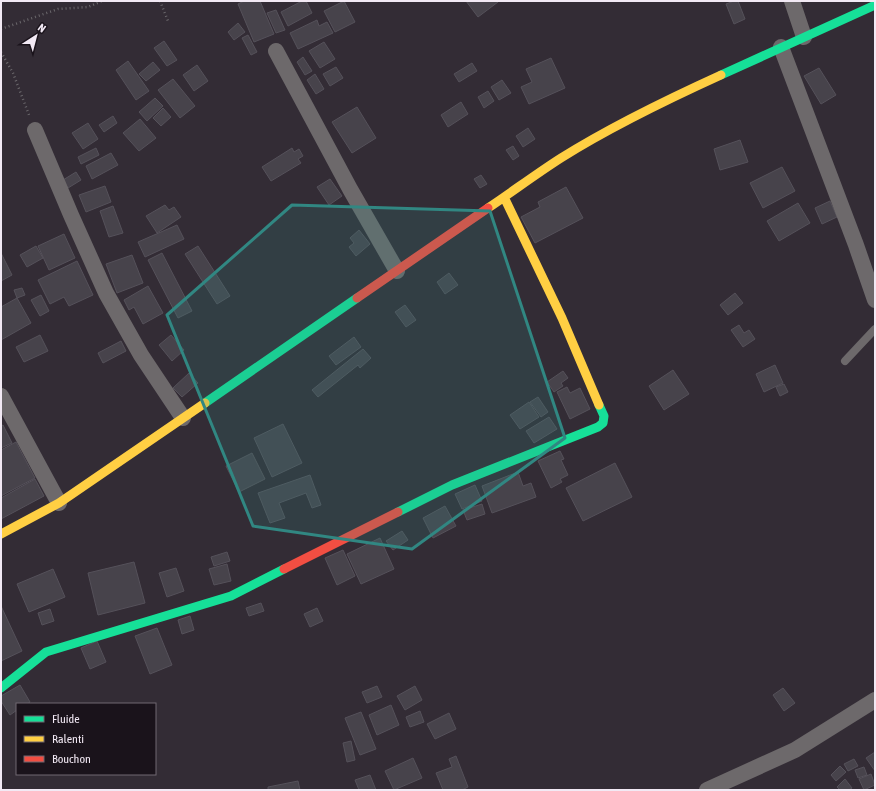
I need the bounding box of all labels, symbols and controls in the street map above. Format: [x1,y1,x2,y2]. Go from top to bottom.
north arrow [16,16,56,56]
text: N [36,21,48,35]
legend [16,703,156,775]
text: Fluide [52,712,80,726]
text: Ralenti [52,732,84,746]
text: Bouchon [52,752,91,766]

